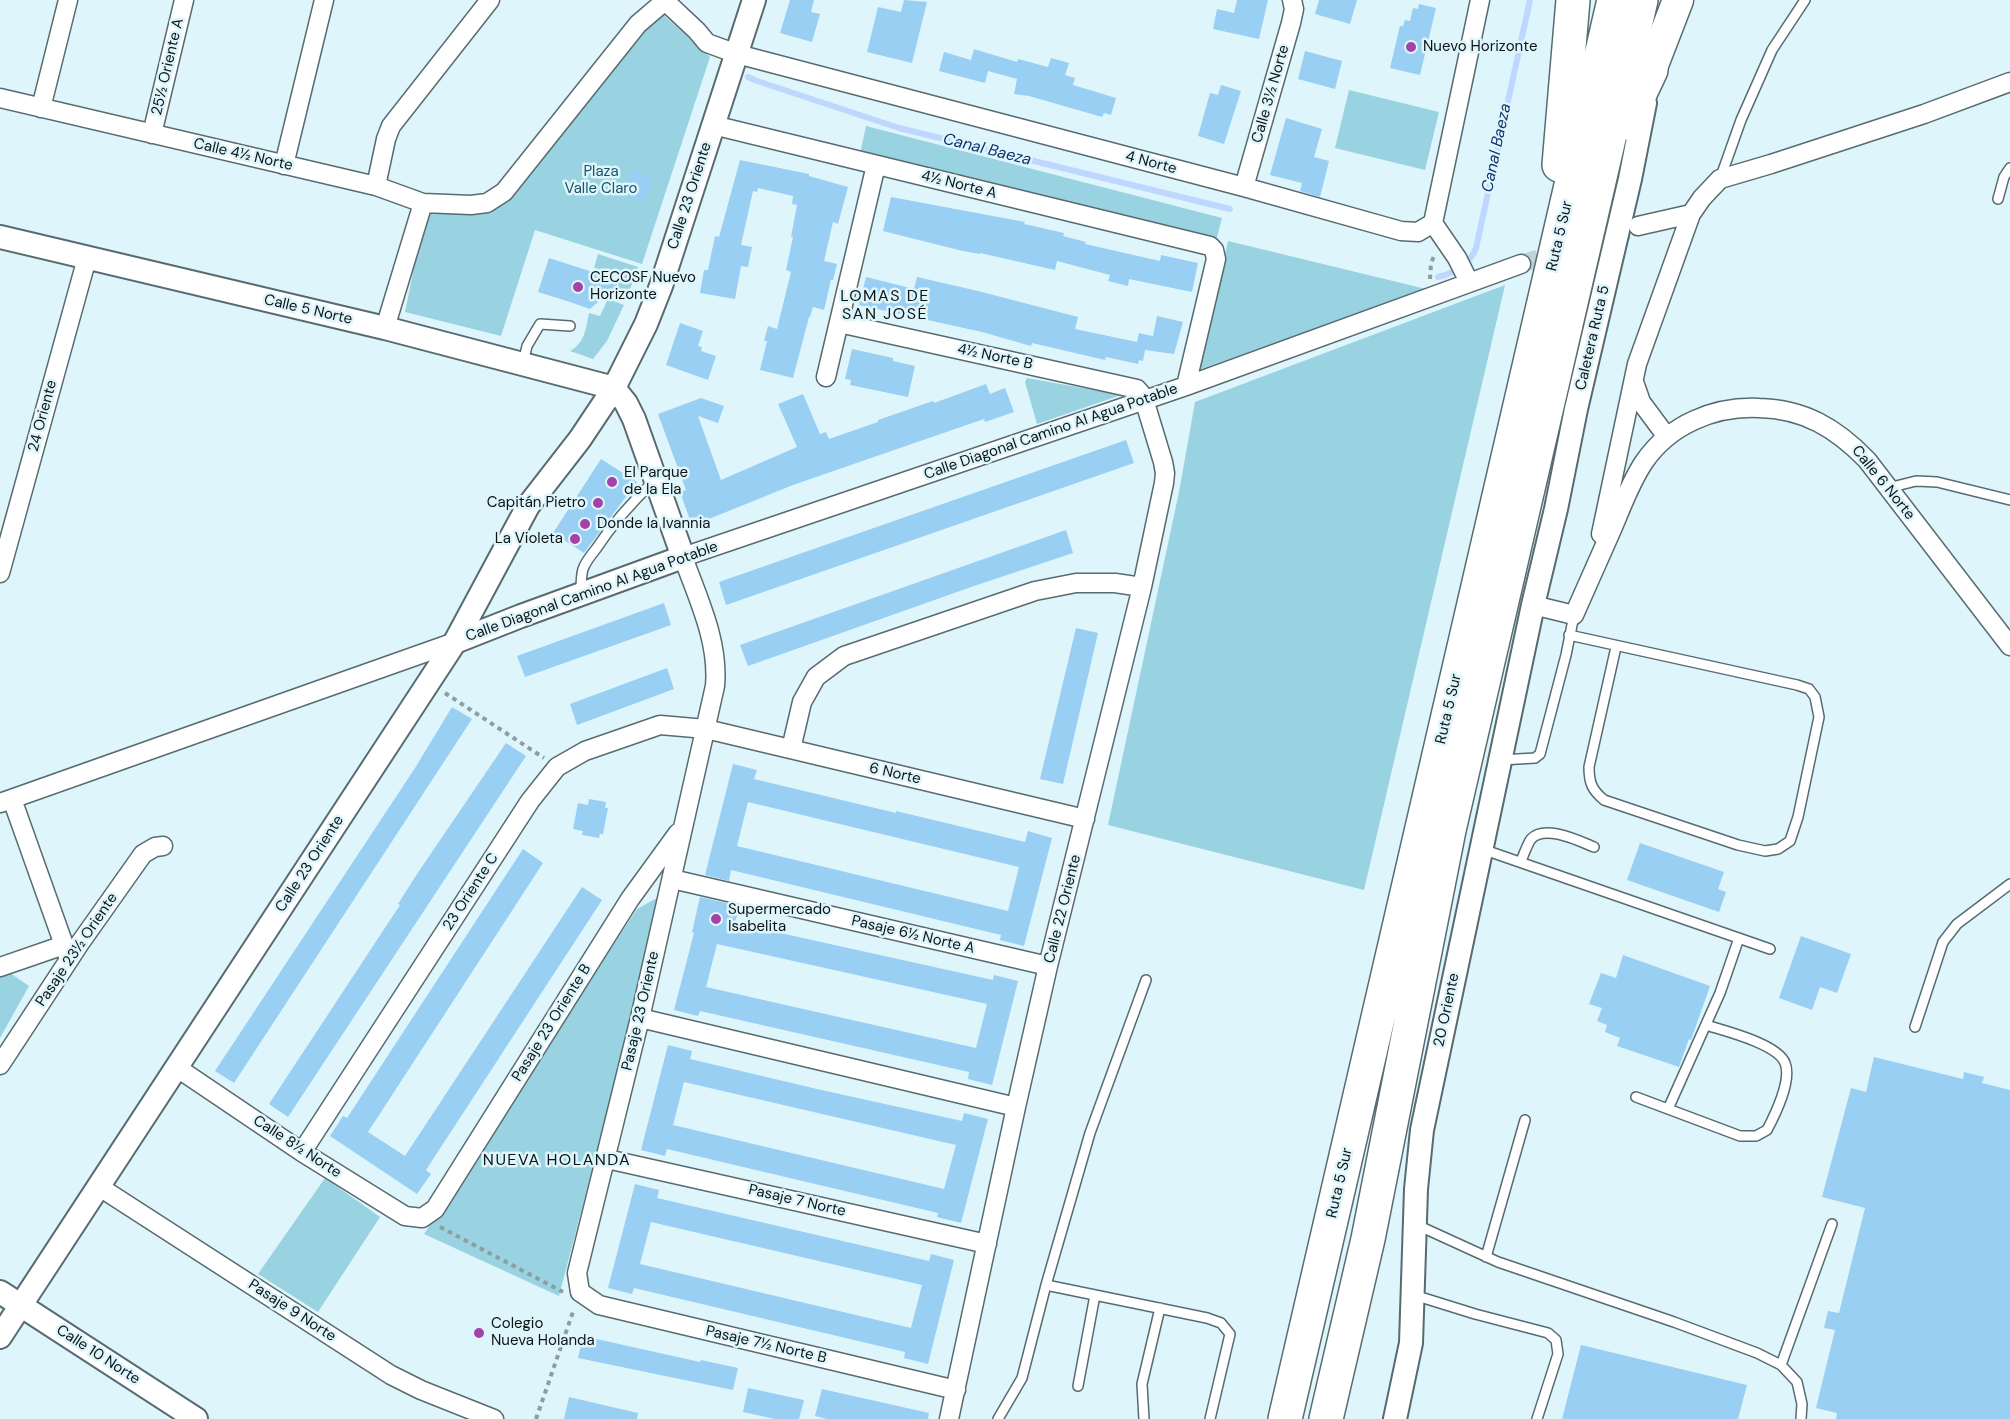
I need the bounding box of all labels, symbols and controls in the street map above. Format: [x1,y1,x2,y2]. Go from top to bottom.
street label: 25½ Oriente A [148,17,188,117]
place label: Nuevo Horizonte [1423,38,1537,56]
marker: Nuevo Horizonte [1404,40,1418,54]
street label: Calle 3½ Norte [1248,43,1294,145]
water label: Canal Baeza [1478,102,1516,194]
water label: Canal Baeza [941,130,1033,170]
street label: Calle 4½ Norte [192,135,294,175]
street label: Calle 23 Oriente [664,140,716,252]
street label: 4 Norte [1124,148,1178,178]
park label: Plaza Valle Claro [565,163,637,198]
street label: 4½ Norte A [919,167,999,203]
street label: Ruta 5 Sur [1543,199,1577,273]
place label: CECOSF Nuevo Horizonte [590,269,696,304]
marker: CECOSF Nuevo Horizonte [571,280,585,294]
street label: Caletera Ruta 5 [1572,284,1614,392]
district label: LOMAS DE SAN JOSÉ [840,287,930,325]
street label: Calle 5 Norte [262,291,354,329]
street label: 4½ Norte B [956,340,1034,374]
street label: 24 Oriente [25,378,61,454]
street label: Calle Diagonal Camino Al Agua Potable [922,380,1180,484]
street label: Calle 6 Norte [1848,442,1918,524]
place label: El Parque de la Ela [624,464,688,499]
marker: El Parque de la Ela [605,475,619,489]
place label: Capitán Pietro [487,494,586,512]
marker: Capitán Pietro [591,496,605,510]
place label: Donde la Ivannia [597,515,710,533]
marker: Donde la Ivannia [578,517,592,531]
place label: La Violeta [495,530,563,548]
marker: La Violeta [568,532,582,546]
street label: Calle Diagonal Camino Al Agua Potable [463,538,721,646]
street label: Ruta 5 Sur [1432,672,1466,746]
street label: 6 Norte [867,759,923,789]
street label: Calle 23 Oriente [272,812,348,916]
street label: 23 Oriente C [439,850,503,934]
street label: Calle 22 Oriente [1041,853,1085,965]
street label: Pasaje 23½ Oriente [32,890,122,1010]
place label: Supermercado Isabelita [728,901,831,936]
marker: Supermercado Isabelita [709,912,723,926]
street label: Pasaje 6½ Norte A [850,912,976,958]
street label: Pasaje 23 Oriente [619,950,663,1072]
street label: Pasaje 23 Oriente B [509,961,595,1085]
street label: 20 Oriente [1430,972,1464,1048]
street label: Calle 8½ Norte [250,1112,344,1182]
street label: Ruta 5 Sur [1323,1146,1357,1220]
district label: NUEVA HOLANDA [483,1151,631,1171]
street label: Pasaje 7 Norte [747,1181,847,1221]
street label: Pasaje 9 Norte [245,1276,339,1346]
place label: Colegio Nueva Holanda [491,1315,595,1350]
street label: Calle 10 Norte [53,1321,143,1389]
street label: Pasaje 7½ Norte B [704,1322,828,1368]
marker: Colegio Nueva Holanda [472,1326,486,1340]

